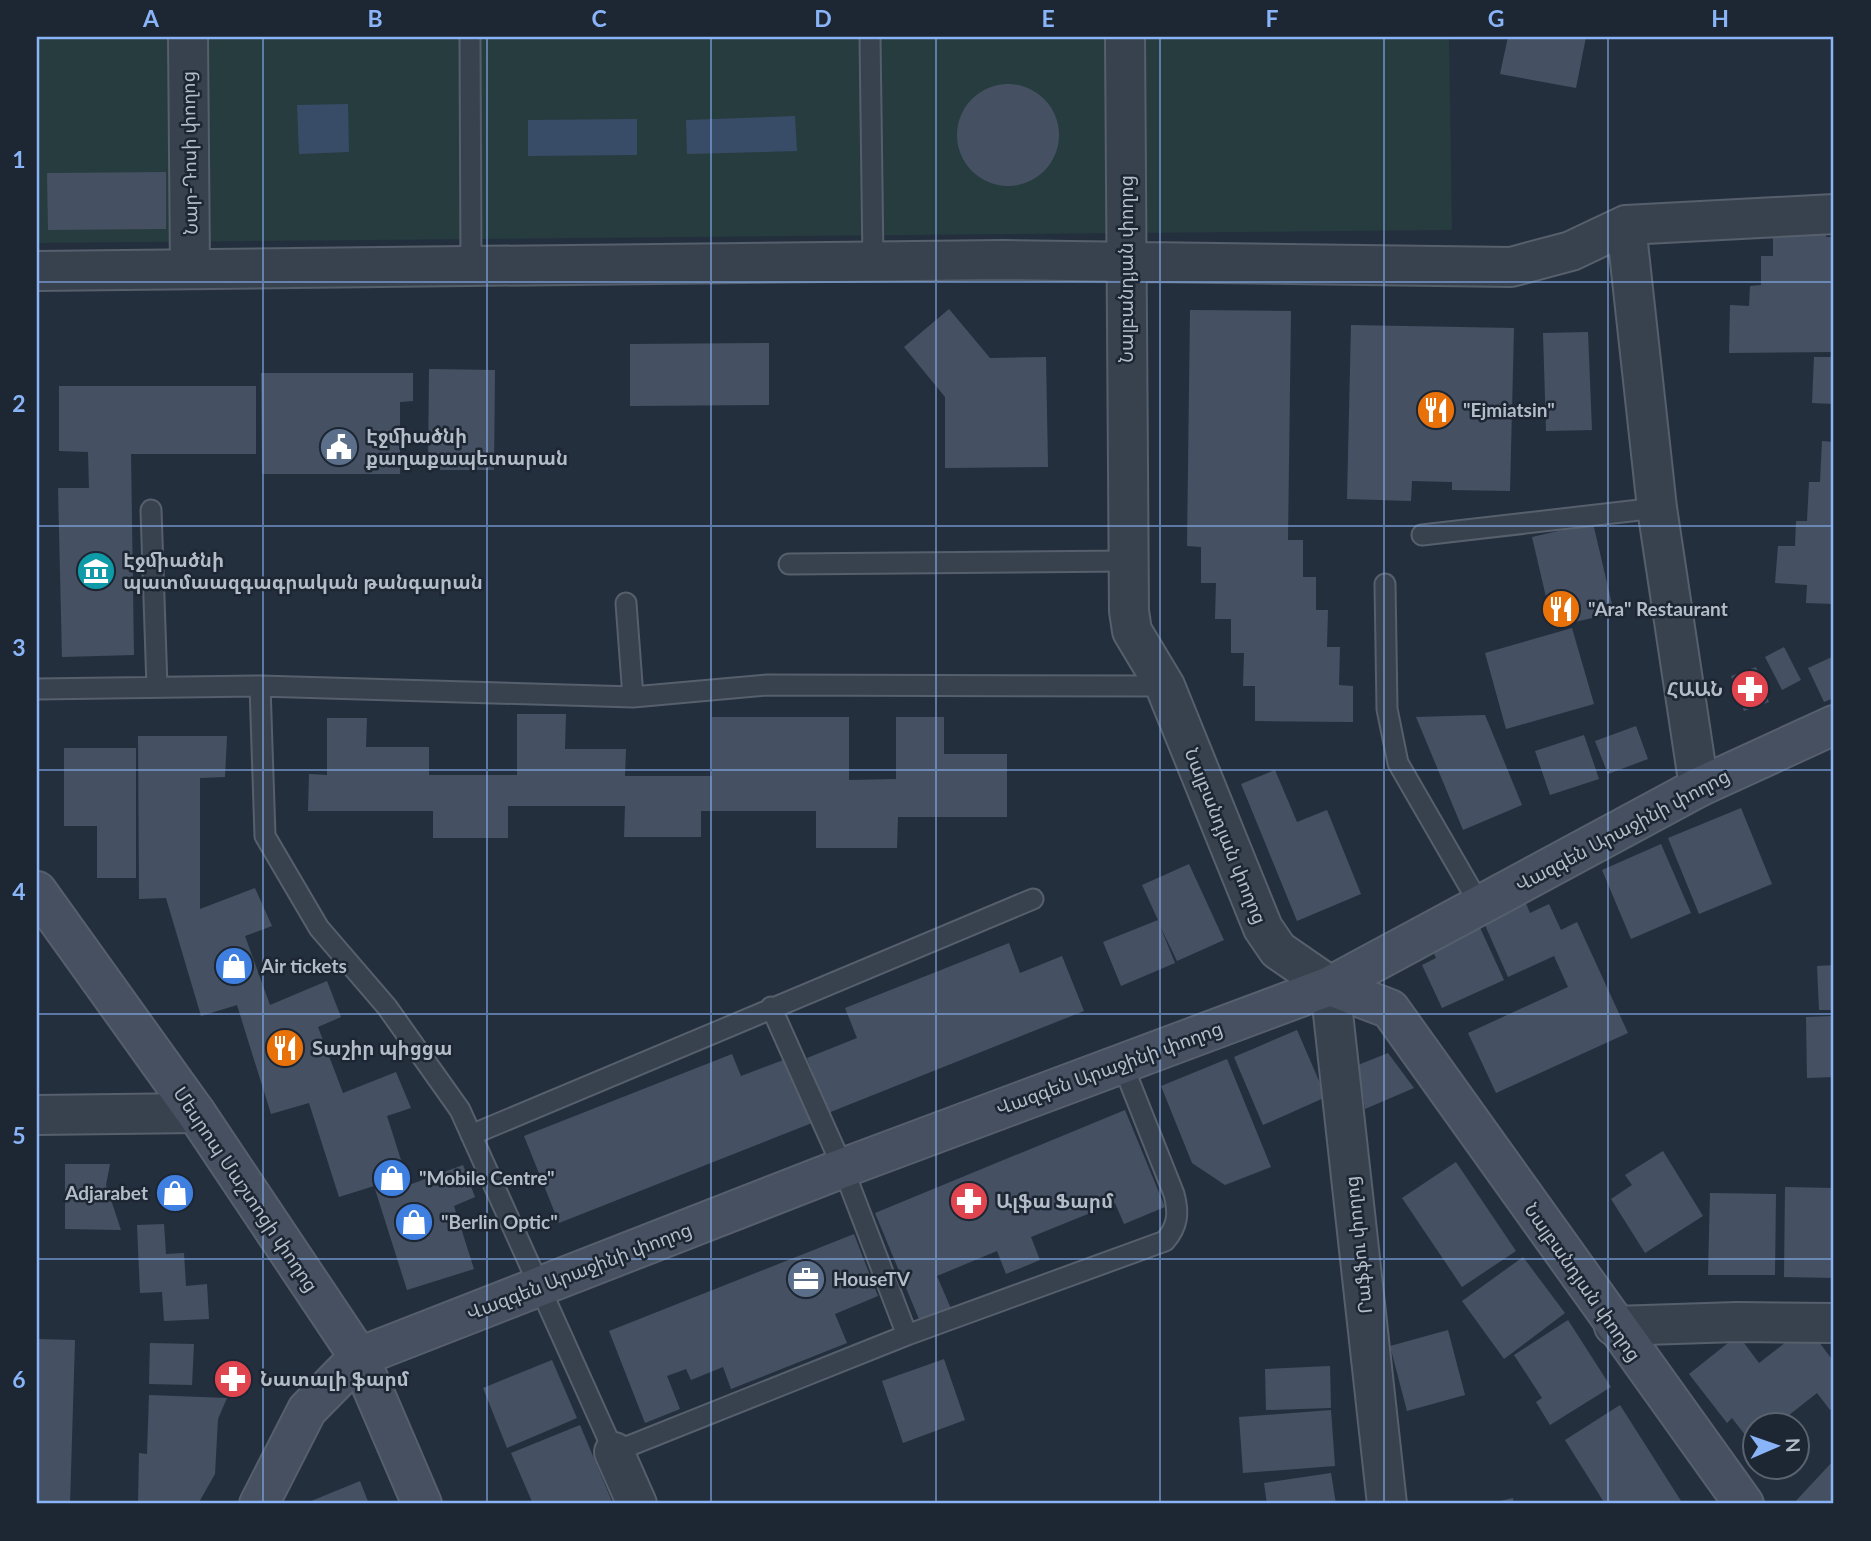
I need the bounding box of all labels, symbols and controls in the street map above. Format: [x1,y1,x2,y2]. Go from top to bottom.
text: A [142,4,160,32]
text: B [367,4,383,32]
text: C [591,4,607,32]
text: D [814,4,832,32]
text: E [1041,4,1055,32]
text: F [1265,4,1279,32]
text: G [1488,4,1504,32]
text: H [1711,4,1729,32]
street label: Նար-Դոսի փողոց [176,71,202,235]
text: 1 [12,145,26,173]
street label: Նալբանդյան փողոց [1114,175,1138,363]
text: 2 [12,389,26,417]
restaurant icon: "Ejmiatsin" [1415,389,1457,431]
place label: "Ejmiatsin" [1463,398,1555,421]
place label: Էջմիածնի քաղաքապետարան [366,424,568,470]
public building icon: Էջմիածնի քաղաքապետարան [318,426,360,468]
place label: Էջմիածնի պատմաազգագրական թանգարան [123,548,483,594]
museum icon: Էջմիածնի պատմաազգագրական թանգարան [75,550,117,592]
restaurant icon: "Ara" Restaurant [1540,588,1582,630]
place label: "Ara" Restaurant [1588,597,1728,620]
text: 3 [12,633,26,661]
pharmacy icon: ՀԱԱՆ [1729,668,1771,710]
place label: ՀԱԱՆ [1667,677,1723,700]
street label: Նալբանդյան փողոց [1180,744,1272,928]
street label: Վազգեն Արաջինի փողոց [1511,763,1733,897]
text: 4 [12,877,26,905]
shop icon: Air tickets [213,945,255,987]
place label: Air tickets [260,954,347,977]
street label: Վազգեն Արաջինի փողոց [992,1016,1226,1120]
restaurant icon: Տաշիր պիցցա [264,1027,306,1069]
place label: Տաշիր պիցցա [312,1036,452,1060]
street label: Մեսրոպ Մաշտոցի փողոց [168,1082,324,1296]
text: 5 [12,1121,26,1149]
shop icon: "Mobile Centre" [371,1157,413,1199]
place label: "Mobile Centre" [419,1166,554,1189]
shop icon: Adjarabet [154,1172,196,1214]
street label: Րաֆֆու փողոց [1339,1175,1377,1315]
pharmacy icon: Ալֆա Ֆարմ [948,1180,990,1222]
place label: Adjarabet [64,1181,148,1204]
place label: Ալֆա Ֆարմ [996,1189,1114,1213]
street label: Նալբանդյան փողոց [1519,1198,1647,1366]
shop icon: "Berlin Optic" [393,1201,435,1243]
place label: "Berlin Optic" [441,1210,558,1233]
street label: Վազգեն Արաջինի փողոց [463,1217,695,1325]
office icon: HouseTV [785,1258,827,1300]
place label: HouseTV [833,1267,911,1290]
pharmacy icon: Նատալի ֆարմ [212,1358,254,1400]
text: 6 [12,1365,26,1393]
place label: Նատալի ֆարմ [260,1367,410,1391]
north arrow [1742,1412,1812,1482]
text: N [1782,1438,1805,1453]

